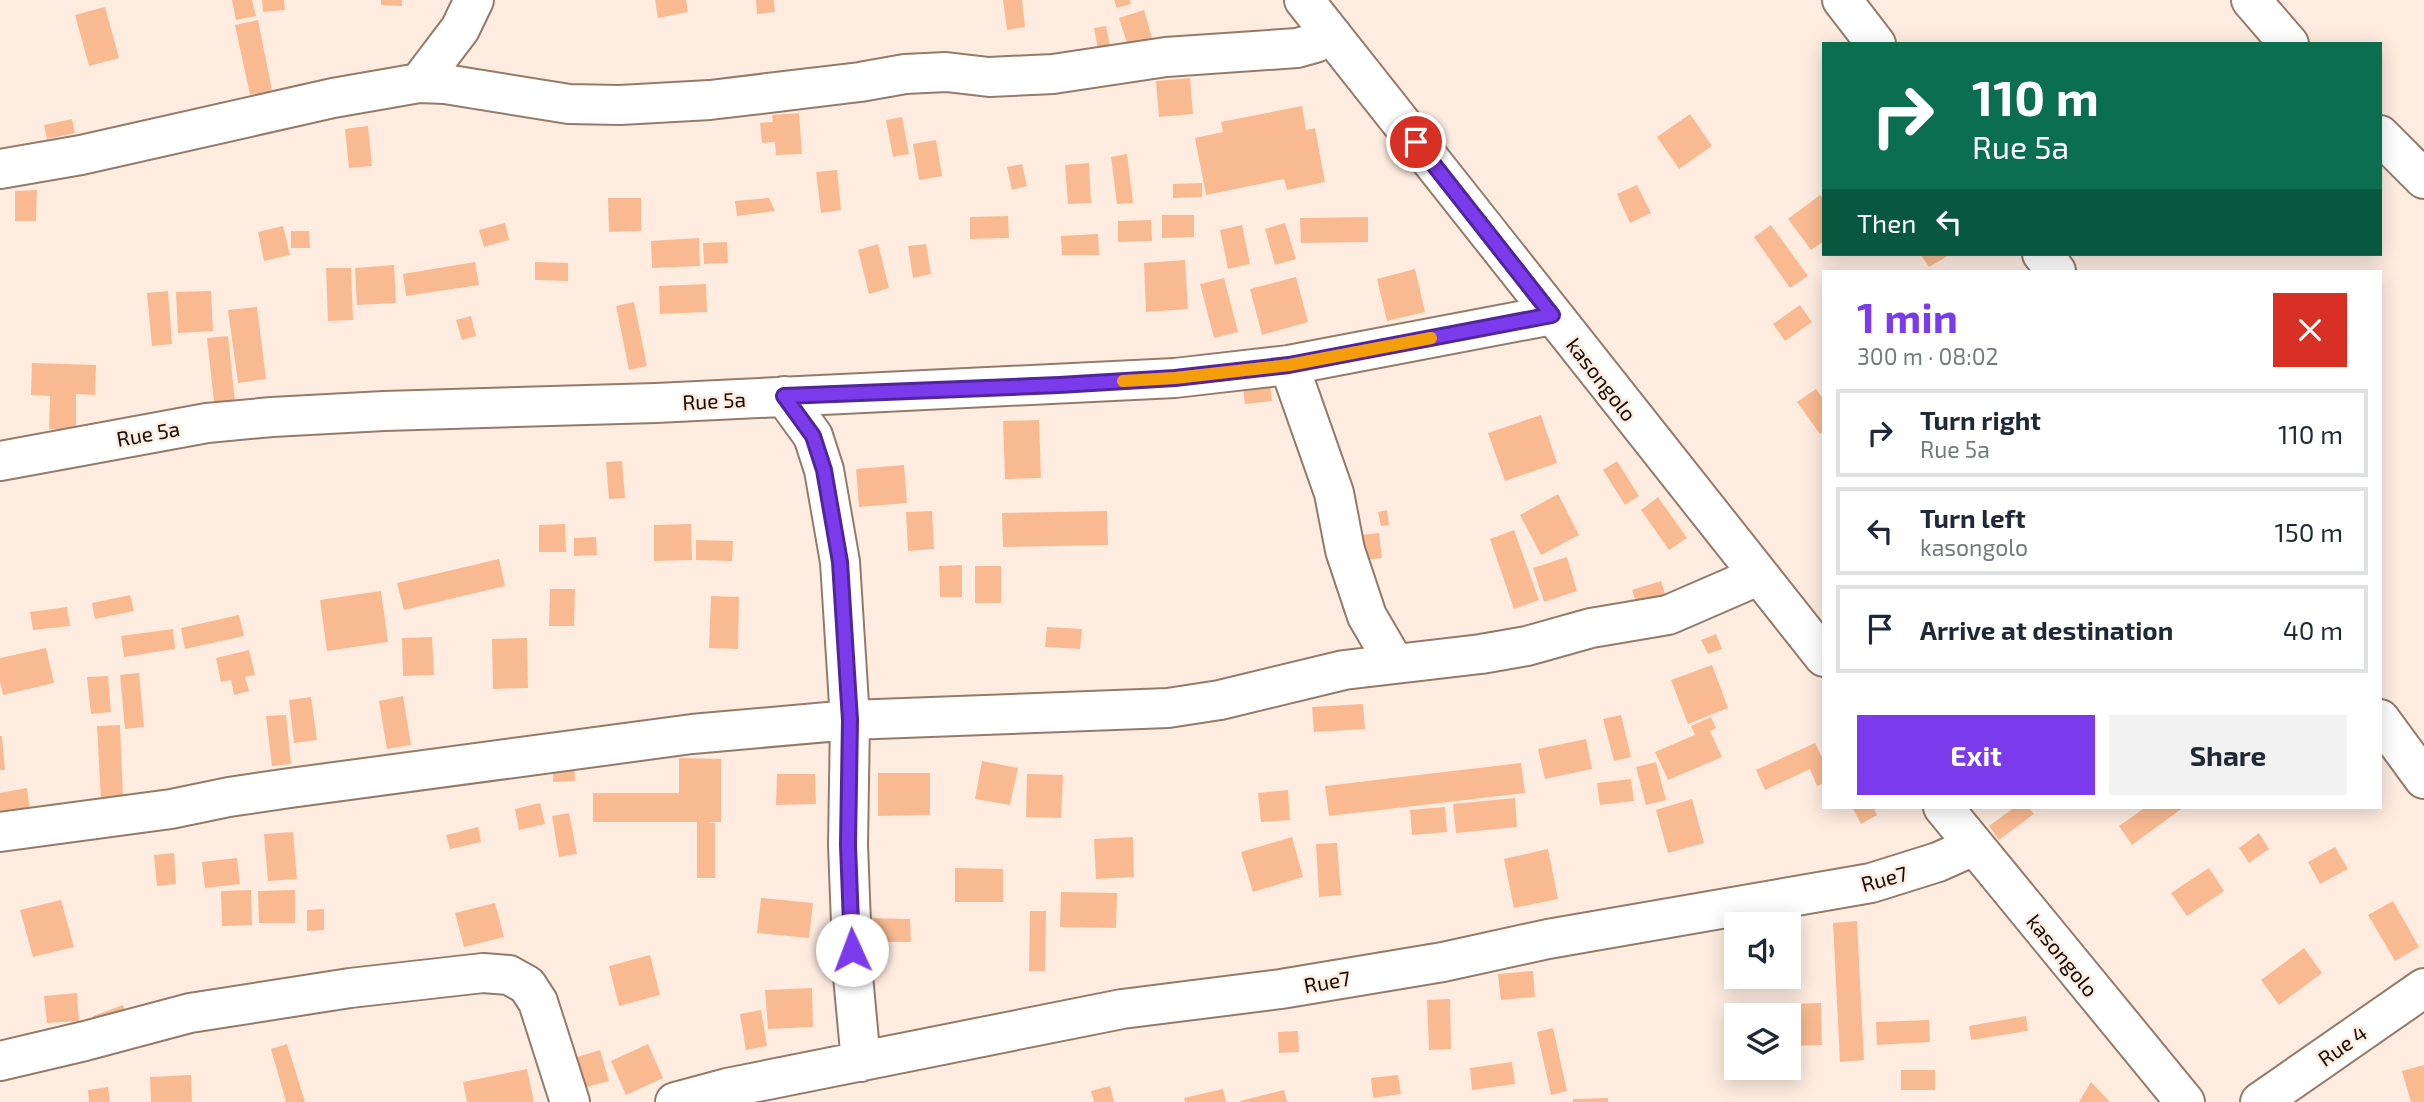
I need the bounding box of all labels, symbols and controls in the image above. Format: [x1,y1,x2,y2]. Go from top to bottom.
text: 110 m [1972,67,2099,126]
icon: right [1857,70,1948,161]
pin [1386,112,1446,172]
icon: arrive [1397,123,1435,161]
text: Rue 5a [1972,127,2069,165]
icon: left [1930,203,1968,241]
text: Then [1857,207,1916,238]
text: 1 min [1857,291,1958,341]
button: close [2273,293,2347,367]
street label: kasongolo [1562,332,1642,426]
text: 300 m · 08:02 [1857,342,1999,370]
street label: Rue 5a [682,386,746,414]
text: Turn right [1920,404,2041,435]
icon: right [1861,414,1899,452]
street label: Rue 5a [114,415,182,451]
text: 110 m [2278,418,2343,449]
text: Rue 5a [1920,435,1990,463]
text: Turn left [1920,502,2026,533]
icon: left [1861,512,1899,550]
text: 150 m [2274,516,2343,547]
text: kasongolo [1920,533,2028,561]
icon: arrive [1861,610,1899,648]
text: Arrive at destination [1920,614,2173,645]
text: 40 m [2283,614,2343,645]
button: Exit [1857,715,2095,795]
button: Share [2109,715,2347,795]
street label: Rue7 [1858,860,1910,896]
street label: kasongolo [2022,909,2104,1001]
map controls [1724,912,1801,1080]
button: sound [1724,912,1801,989]
position arrow [815,913,889,987]
street label: Rue7 [1302,965,1353,997]
button: layers [1724,1003,1801,1080]
street label: Rue 4 [2313,1019,2371,1071]

